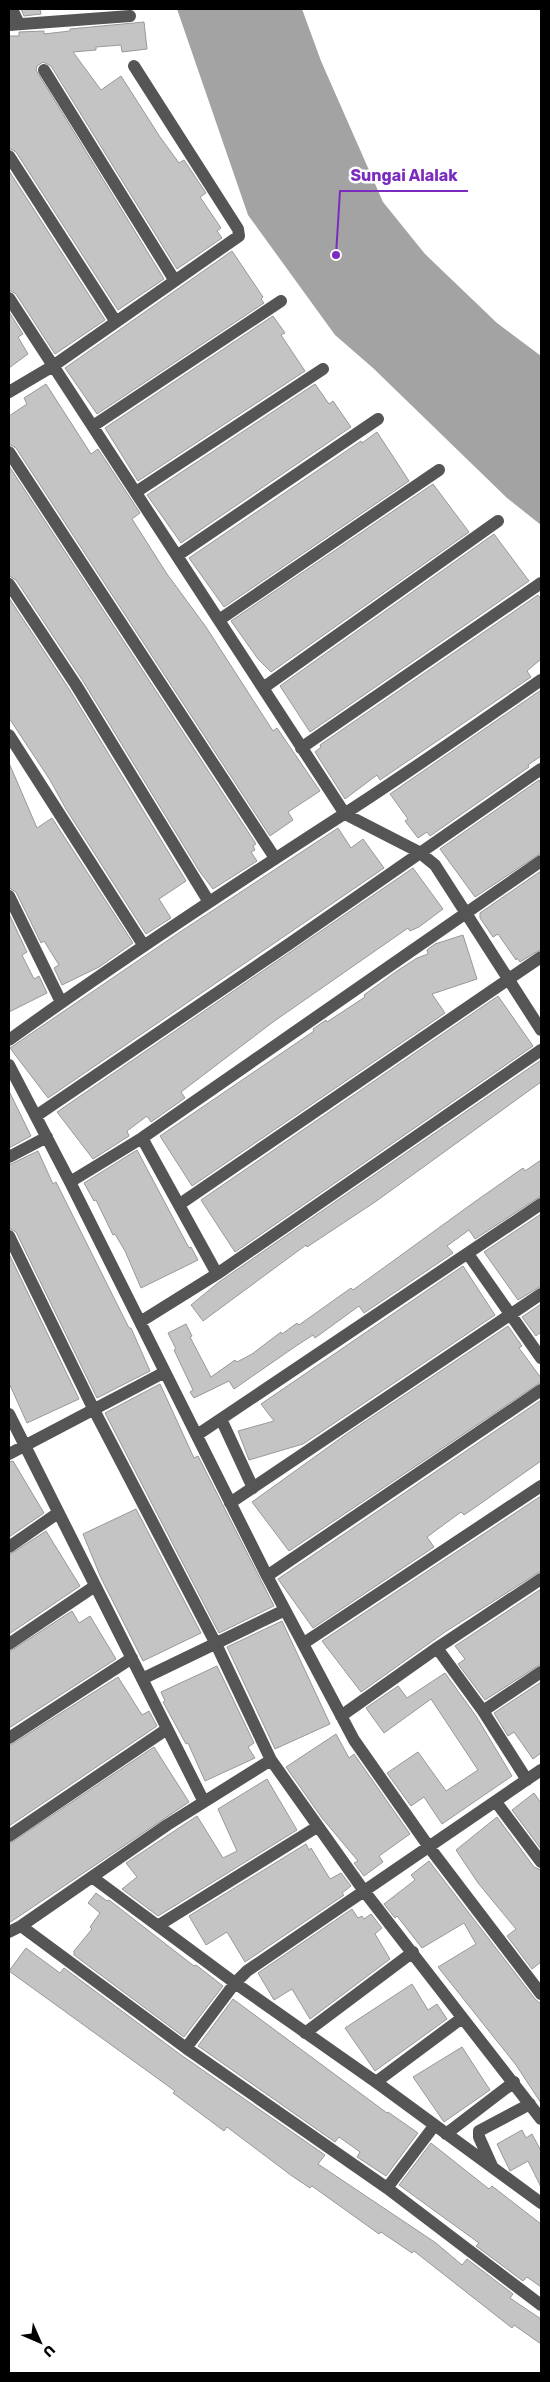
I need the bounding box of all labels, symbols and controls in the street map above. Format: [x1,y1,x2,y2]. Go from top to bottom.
callout: Sungai Alalak [340,160,468,191]
text: Sungai Alalak [350,166,458,185]
north arrow [15,2317,65,2367]
text: U [39,2341,58,2360]

